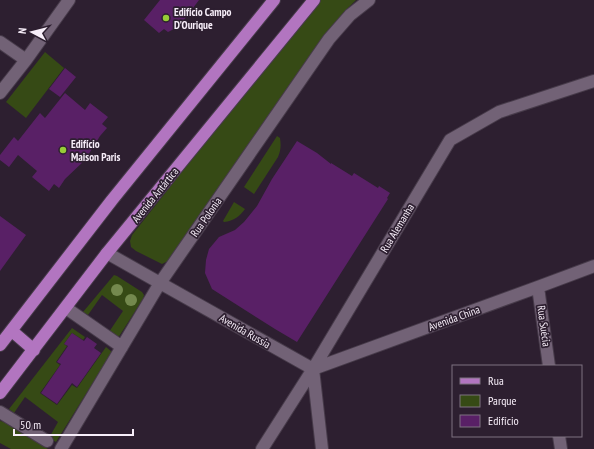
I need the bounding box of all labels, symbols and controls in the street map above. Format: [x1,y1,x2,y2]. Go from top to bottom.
place label: Edifício Campo D'Ourique [174,5,232,32]
north arrow [12,12,52,52]
marker: Edifício Campo D'Ourique [161,13,171,23]
text: N [15,27,29,35]
place label: Edifício Maison Paris [71,137,120,164]
marker: Edifício Maison Paris [58,145,68,155]
street label: Avenida Antártica [129,165,181,225]
street label: Rua Polonia [187,195,225,239]
street label: Rua Alemanha [377,201,417,255]
street label: Avenida China [426,302,482,334]
street label: Rua Suécia [534,305,554,347]
street label: Avenida Russia [217,311,273,351]
legend [452,365,582,437]
text: Rua [488,373,504,388]
text: Parque [488,393,517,408]
scale bar [14,411,133,437]
text: Edifício [488,413,519,428]
text: 50 m [20,417,41,432]

